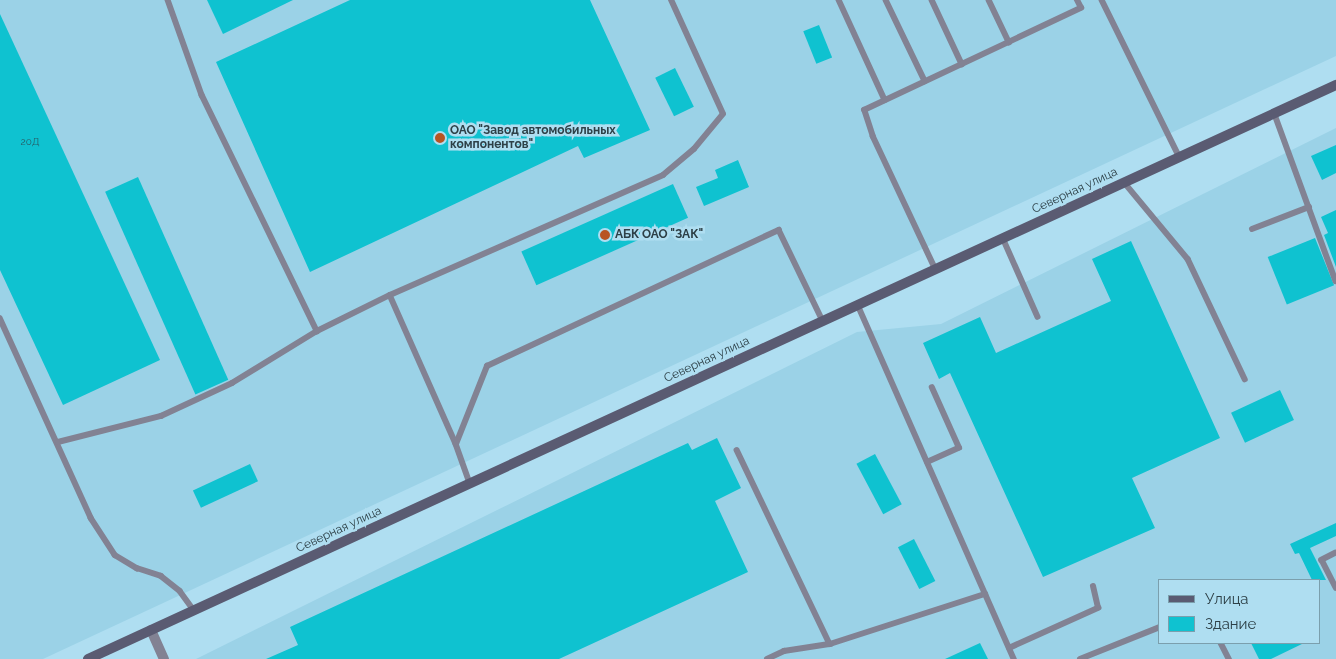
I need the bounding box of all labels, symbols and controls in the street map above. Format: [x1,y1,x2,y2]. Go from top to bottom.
place label: ОАО "Завод автомобильных компонентов" [450,124,616,152]
marker: ОАО "Завод автомобильных компонентов" [434,132,446,144]
house number: 20Д [21,136,39,148]
street label: Северная улица [1030,165,1120,217]
place label: АБК ОАО "ЗАК" [615,228,703,242]
marker: АБК ОАО "ЗАК" [599,229,611,241]
street label: Северная улица [662,334,752,386]
street label: Северная улица [294,504,384,556]
legend [1158,579,1321,644]
text: Улица [1205,590,1249,608]
text: Здание [1205,615,1256,633]

